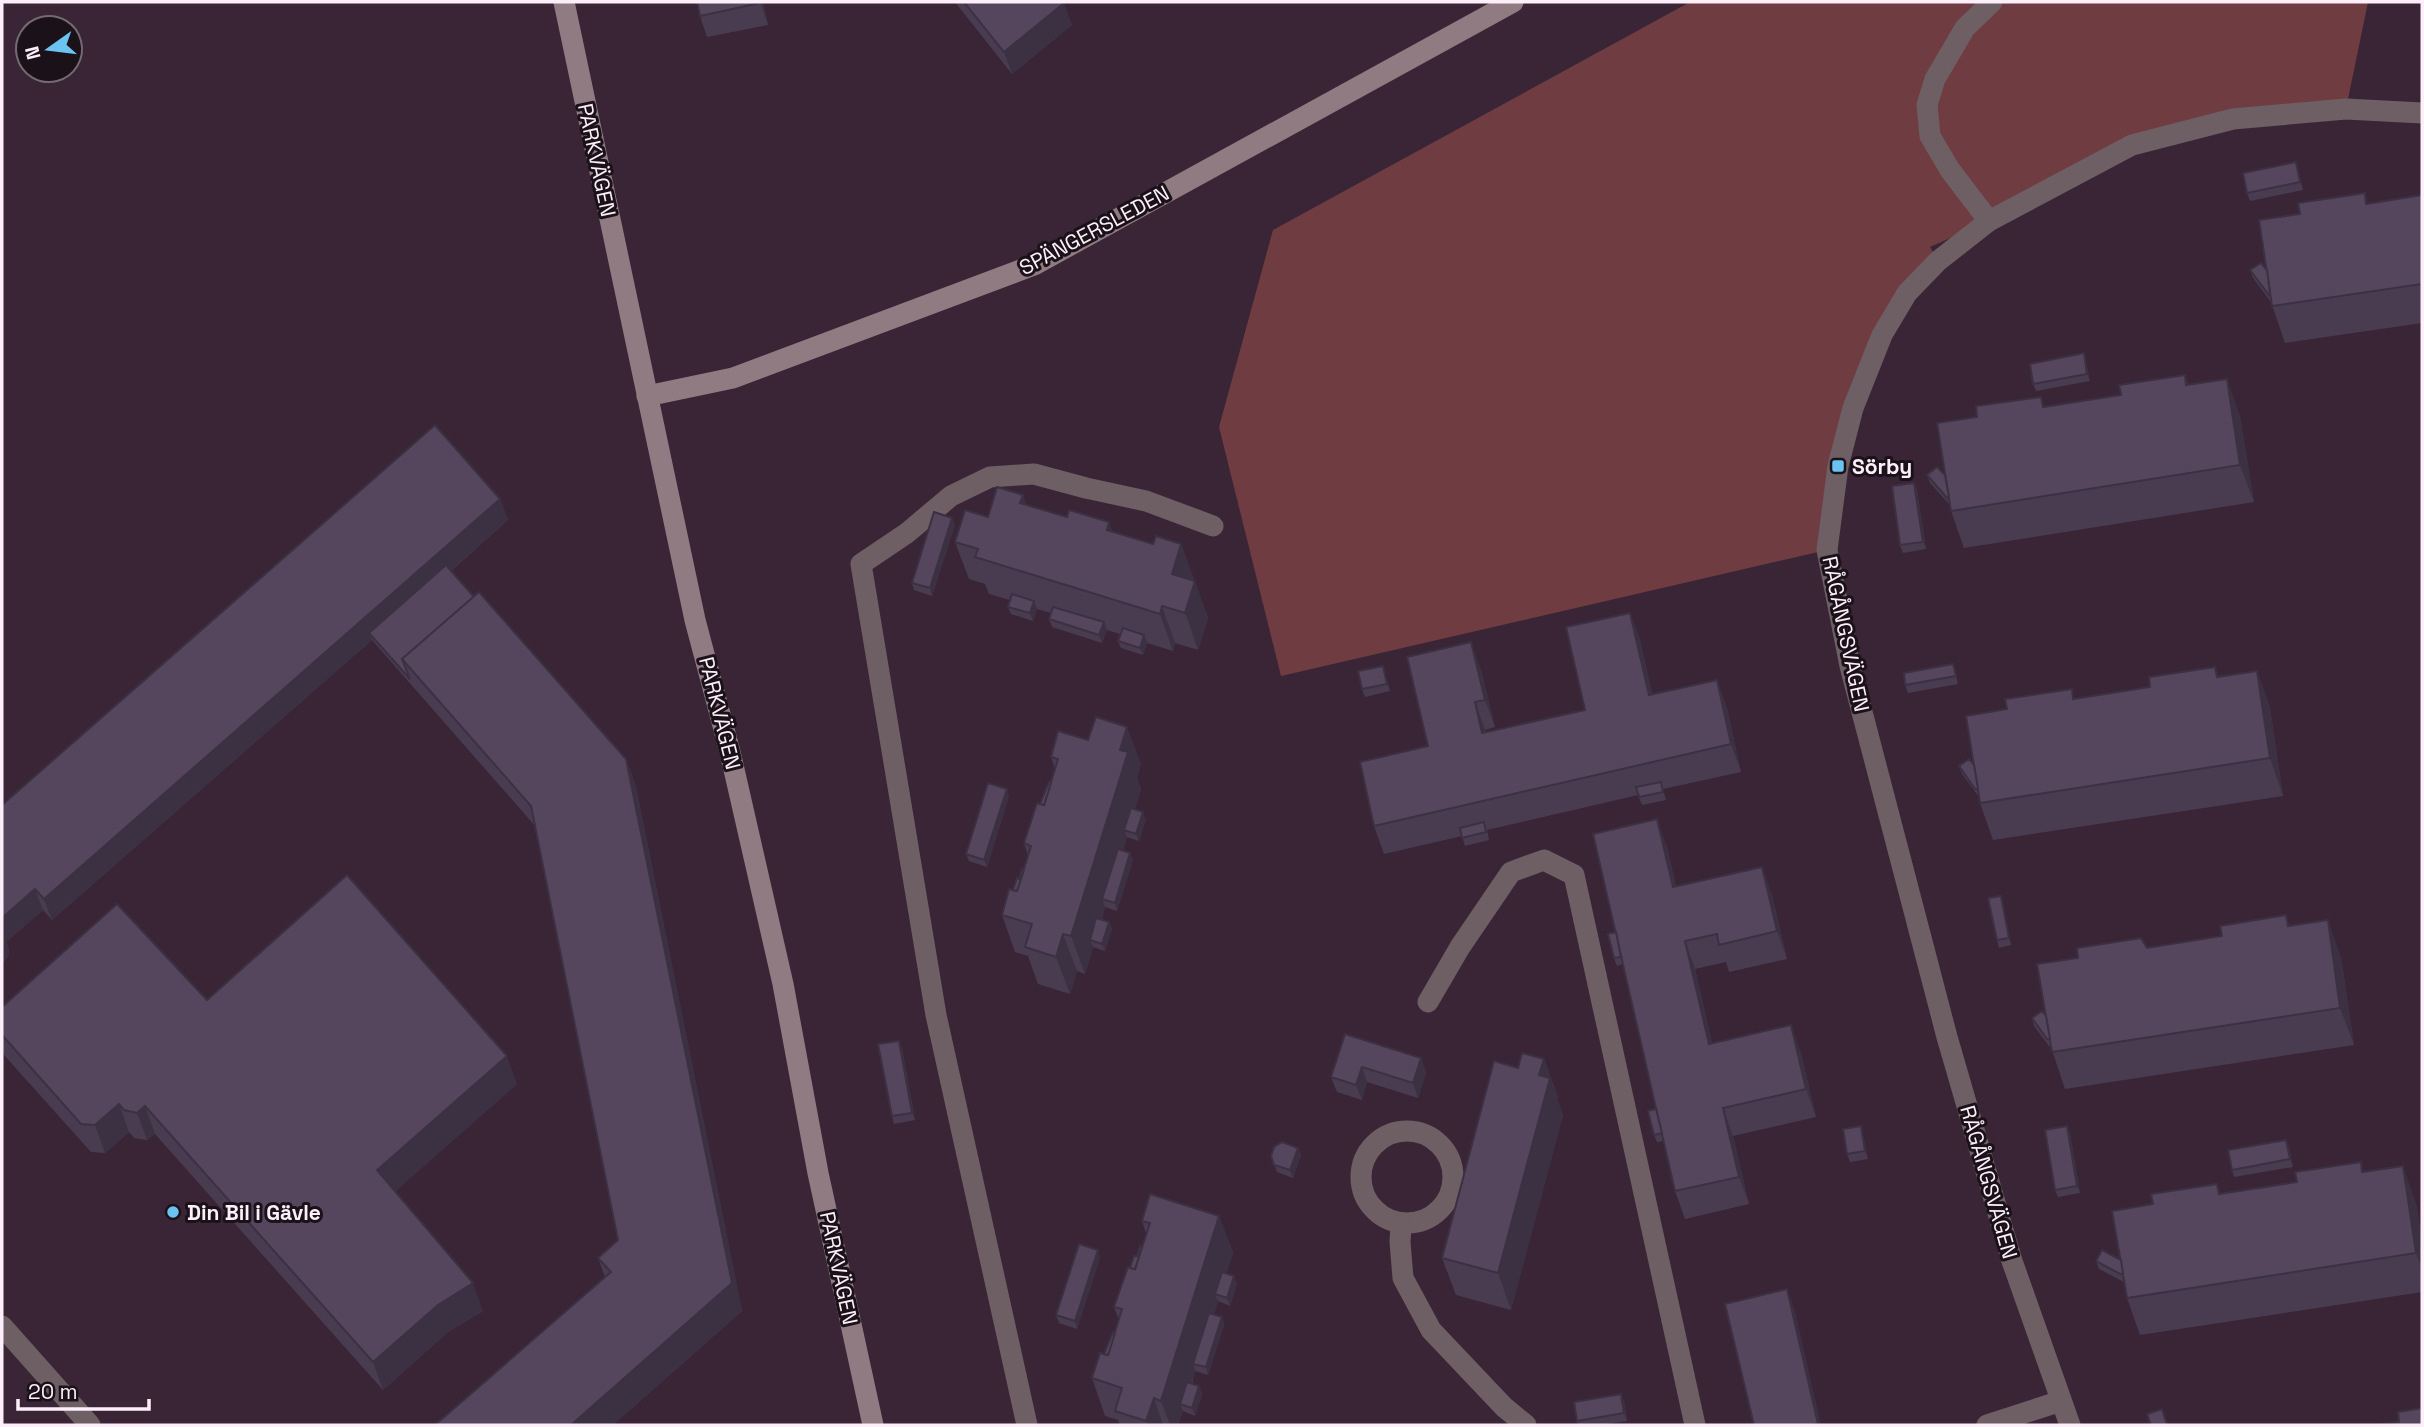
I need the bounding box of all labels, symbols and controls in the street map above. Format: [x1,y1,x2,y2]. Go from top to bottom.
north arrow [14,14,84,84]
text: N [19,44,47,62]
street label: PARKVÄGEN [572,101,622,219]
street label: SPÄNGERSLEDEN [1014,179,1174,281]
place label: Sörby [1852,453,1912,480]
marker: Sörby [1830,458,1846,474]
street label: RÅGÅNGSVÄGEN [1816,554,1876,714]
street label: PARKVÄGEN [693,654,747,772]
street label: RÅGÅNGSVÄGEN [1954,1102,2024,1262]
place label: Din Bil i Gävle [187,1199,321,1226]
marker: Din Bil i Gävle [165,1204,181,1220]
street label: PARKVÄGEN [814,1209,864,1327]
scale bar [18,1368,149,1412]
text: 20 m [28,1378,78,1405]

